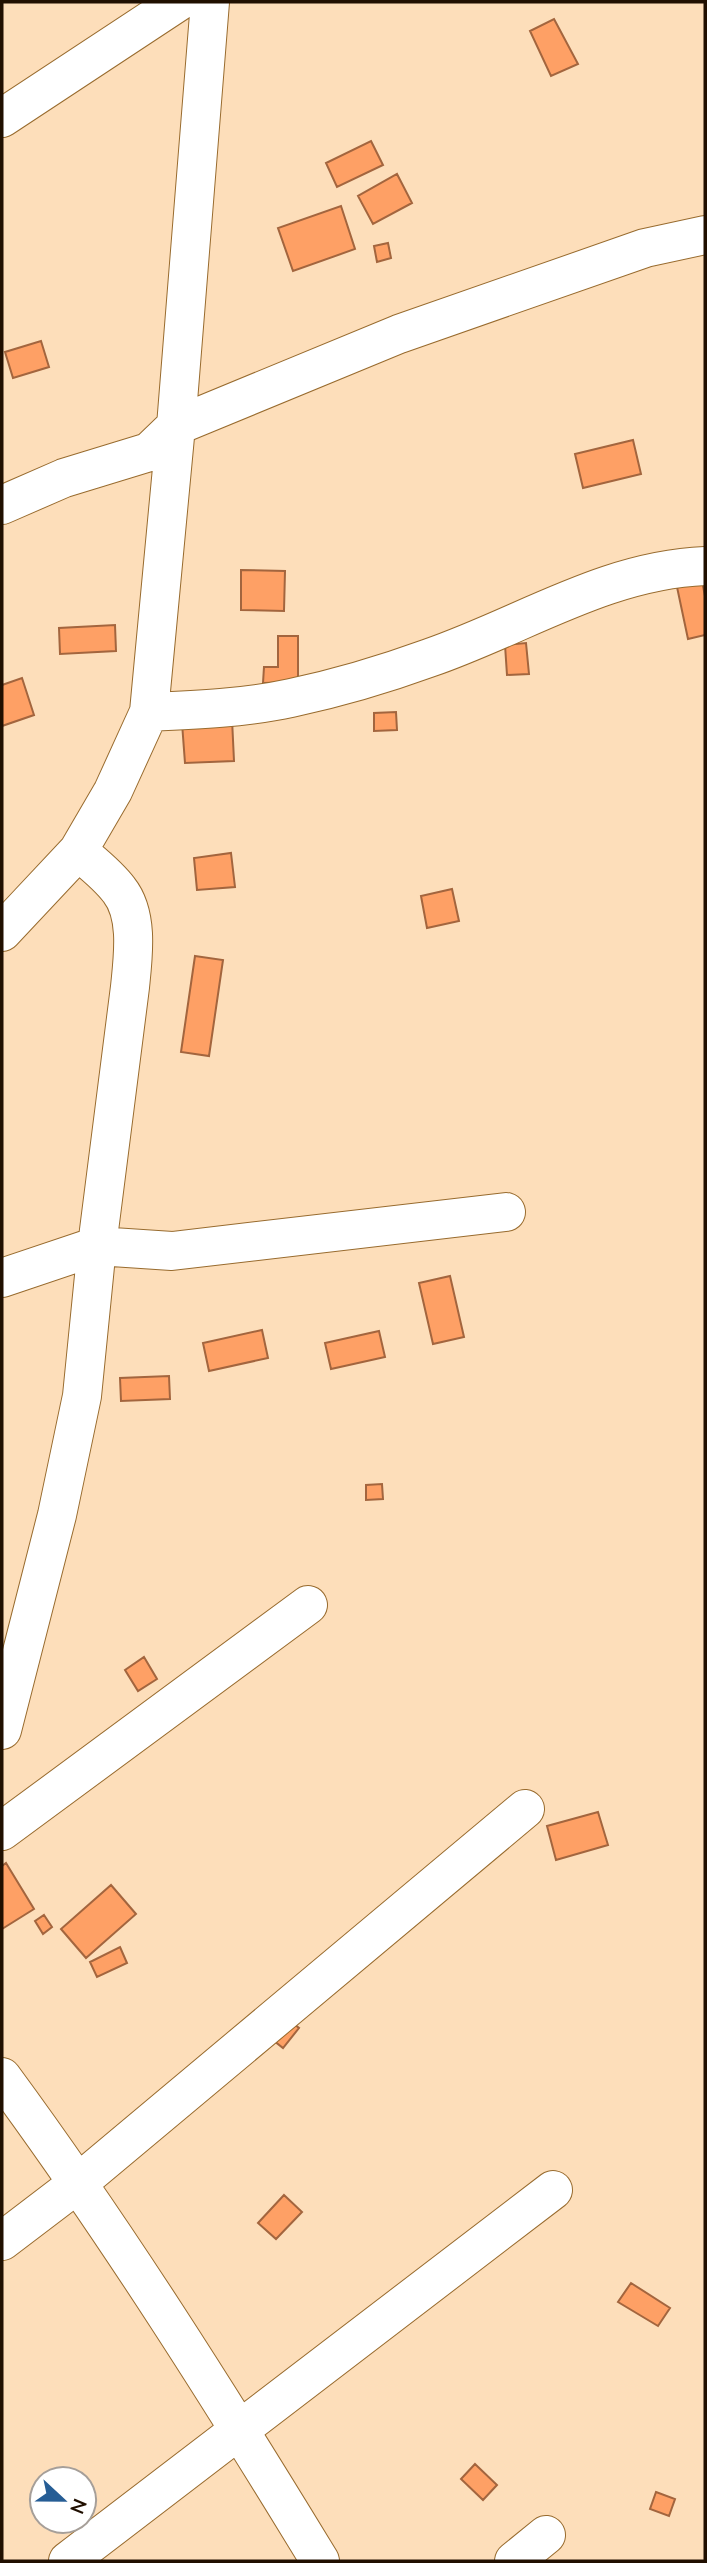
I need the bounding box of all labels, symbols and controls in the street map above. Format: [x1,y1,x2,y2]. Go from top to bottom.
north arrow [28,2465,98,2535]
text: N [63,2495,93,2517]

